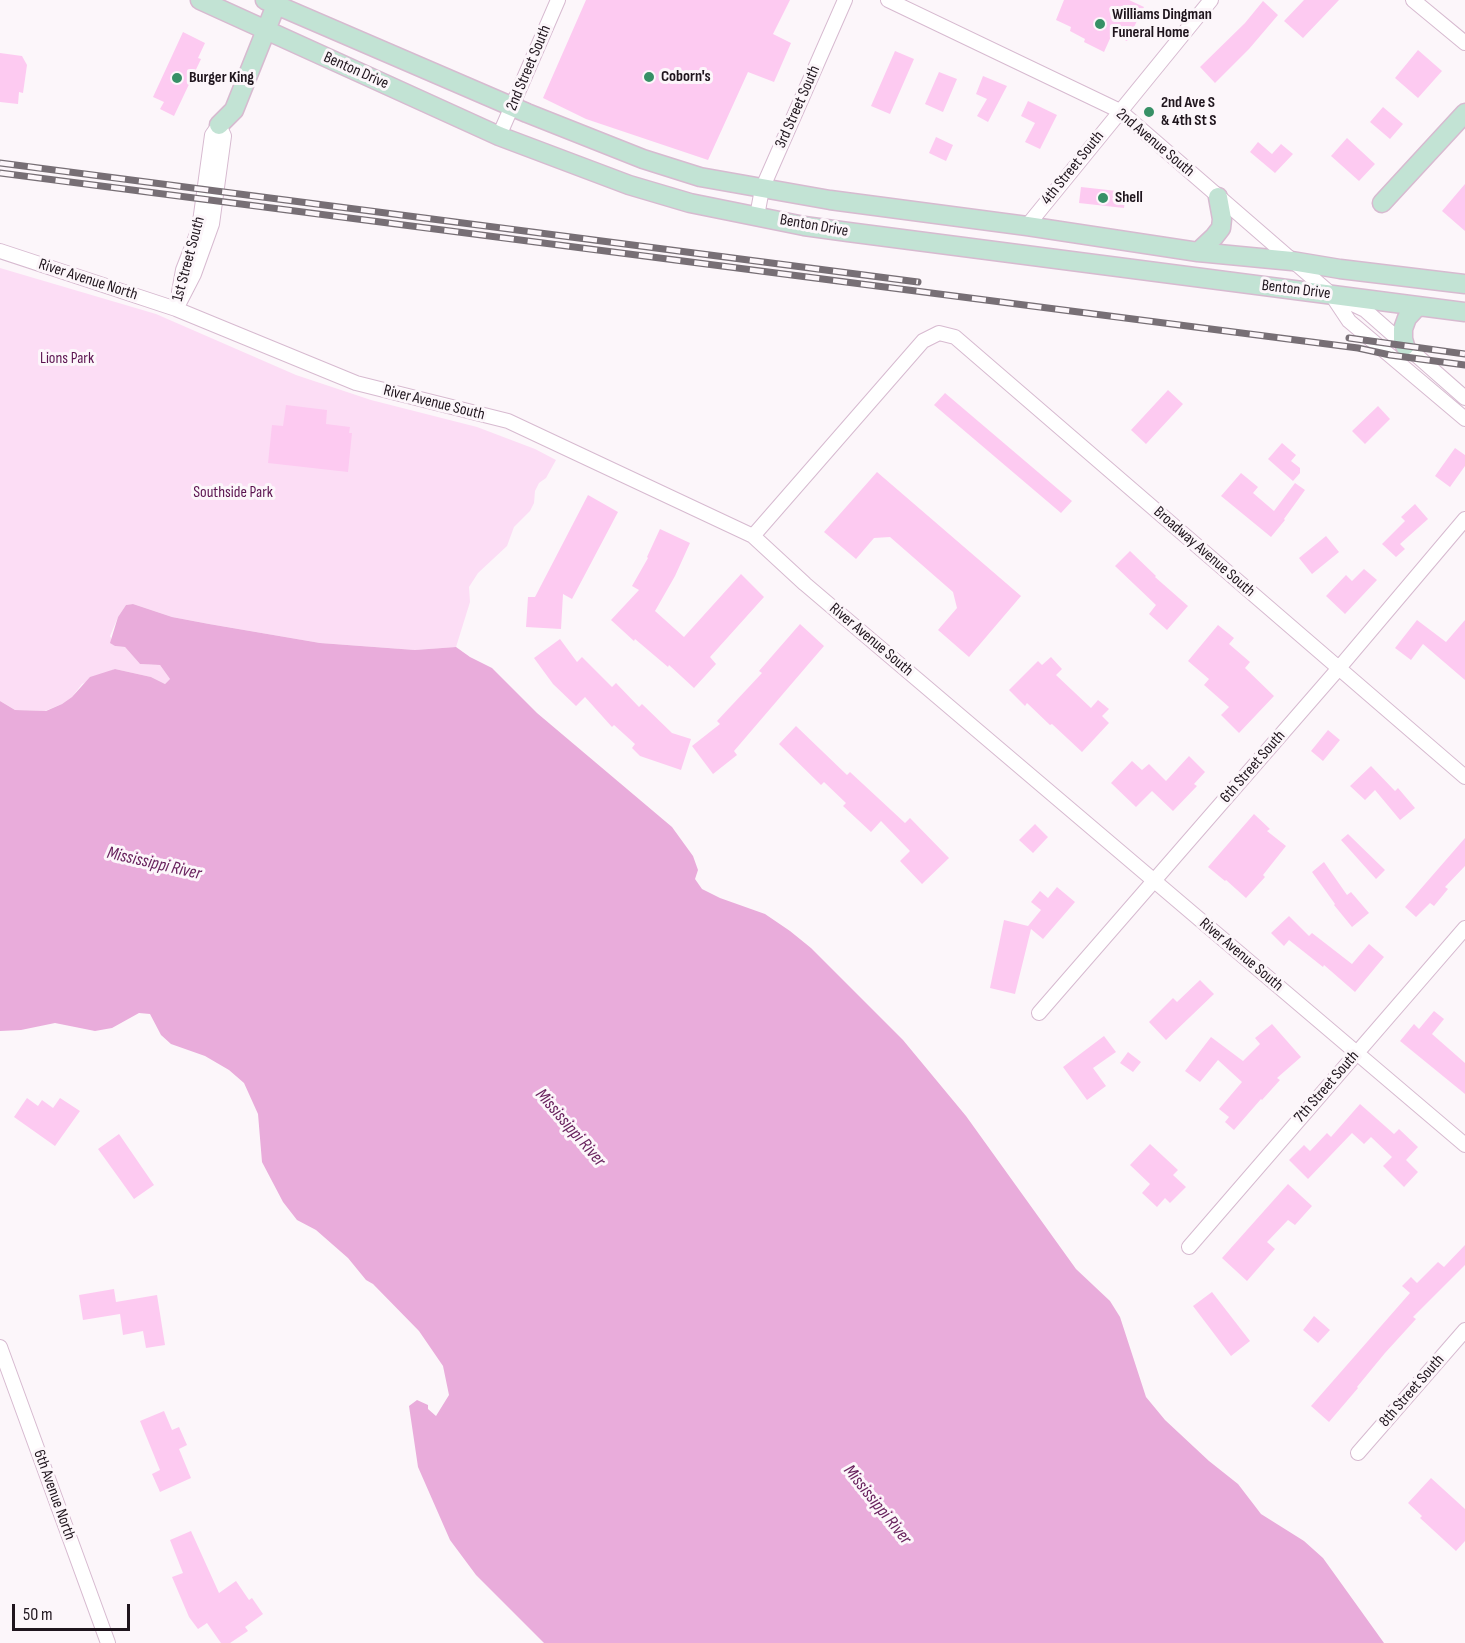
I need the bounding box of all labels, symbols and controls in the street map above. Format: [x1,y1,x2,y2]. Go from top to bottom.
place label: Williams Dingman Funeral Home [1112,5,1212,43]
marker: Williams Dingman Funeral Home [1093,17,1107,31]
street label: 2nd Street South [502,22,556,114]
street label: Benton Drive [320,48,392,94]
street label: 3rd Street South [771,63,825,151]
place label: Coborn's [661,67,711,87]
place label: Burger King [189,68,254,88]
marker: Coborn's [642,70,656,84]
marker: Burger King [170,71,184,85]
place label: 2nd Ave S & 4th St S [1161,93,1217,131]
street label: 2nd Avenue South [1112,105,1198,181]
marker: 2nd Ave S & 4th St S [1142,105,1156,119]
street label: 4th Street South [1037,127,1109,209]
place label: Shell [1115,188,1143,208]
marker: Shell [1096,191,1110,205]
street label: Benton Drive [778,211,850,241]
street label: 1st Street South [168,215,210,303]
street label: River Avenue North [36,255,140,305]
street label: Benton Drive [1260,276,1332,304]
park label: Lions Park [40,349,94,369]
street label: River Avenue South [381,381,487,425]
park label: Southside Park [193,483,273,503]
street label: Broadway Avenue South [1149,503,1259,601]
street label: River Avenue South [825,599,917,681]
street label: 6th Street South [1216,727,1290,807]
water label: Mississippi River [105,843,203,885]
street label: River Avenue South [1195,914,1287,996]
street label: 7th Street South [1291,1047,1363,1127]
water label: Mississippi River [530,1085,610,1171]
street label: 8th Street South [1375,1351,1449,1431]
street label: 6th Avenue North [29,1447,79,1543]
water label: Mississippi River [838,1461,916,1549]
scale bar [15,1592,134,1630]
text: 50 m [23,1604,53,1625]

